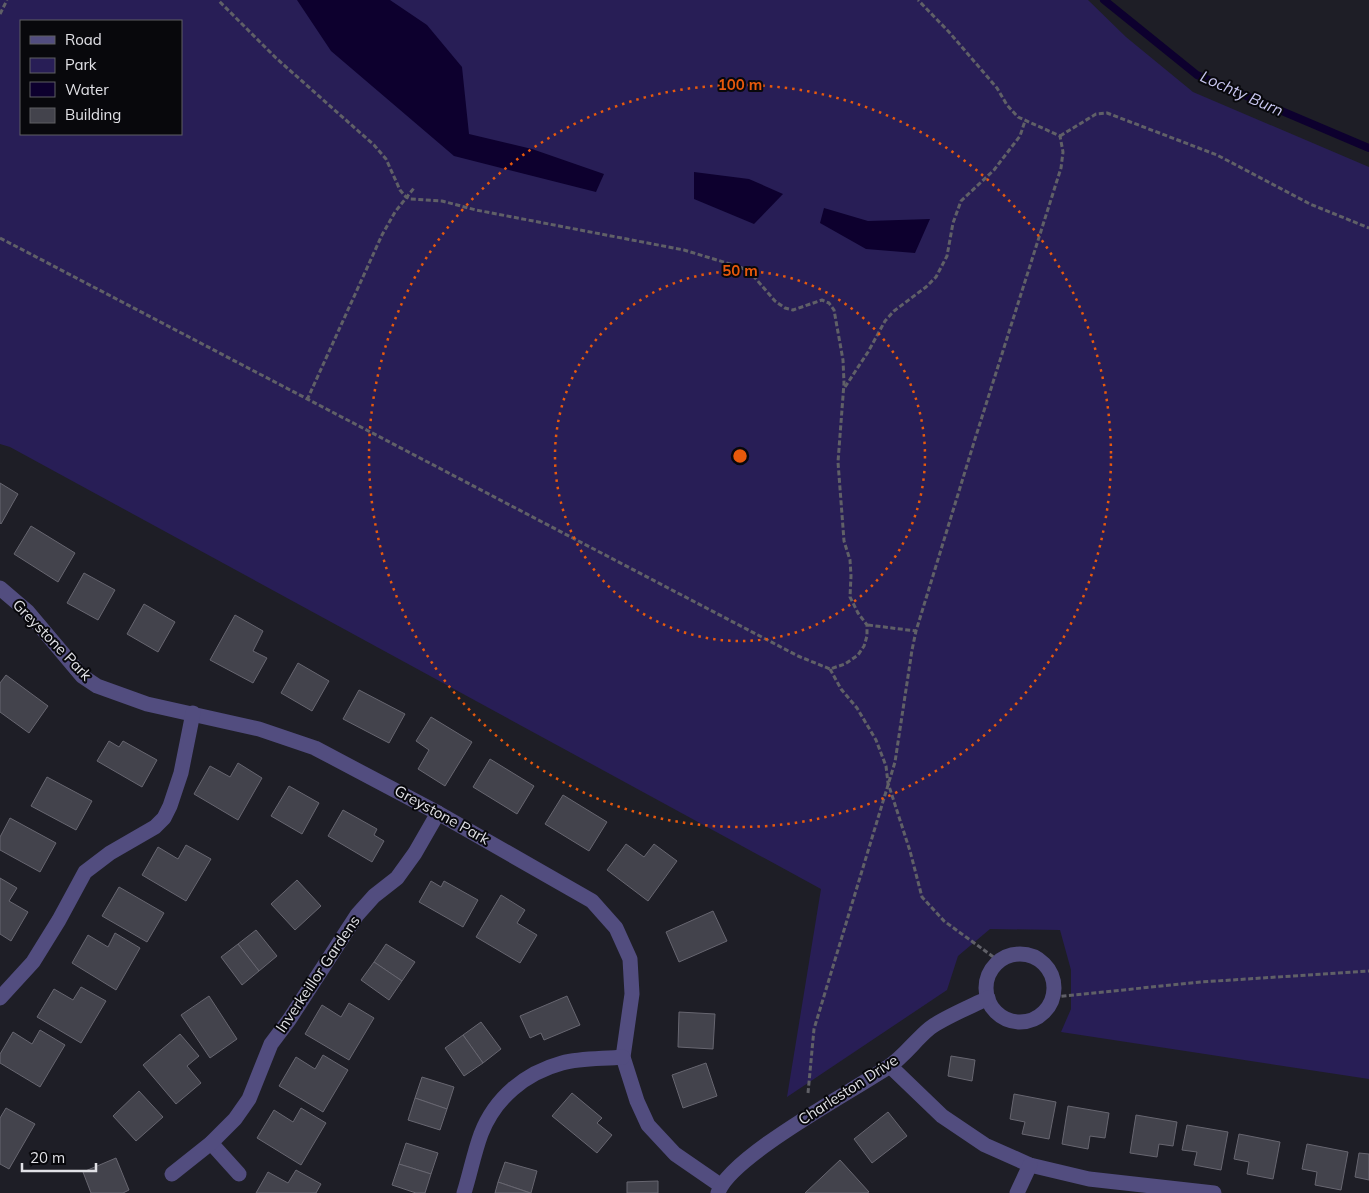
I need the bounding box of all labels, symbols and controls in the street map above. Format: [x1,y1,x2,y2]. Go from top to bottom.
legend [20,20,182,135]
text: Road [65,30,102,49]
text: Park [65,55,97,74]
water label: Lochty Burn [1197,66,1287,120]
text: 100 m [718,75,762,94]
text: Water [65,80,109,99]
text: Building [65,105,121,124]
text: 50 m [722,261,758,280]
centre of rings [731,447,749,465]
street label: Greystone Park [9,595,96,684]
street label: Greystone Park [391,781,493,849]
street label: Inverkeillor Gardens [271,912,364,1036]
street label: Charleston Drive [794,1050,901,1129]
scale bar [22,1140,96,1172]
text: 20 m [30,1148,65,1167]

